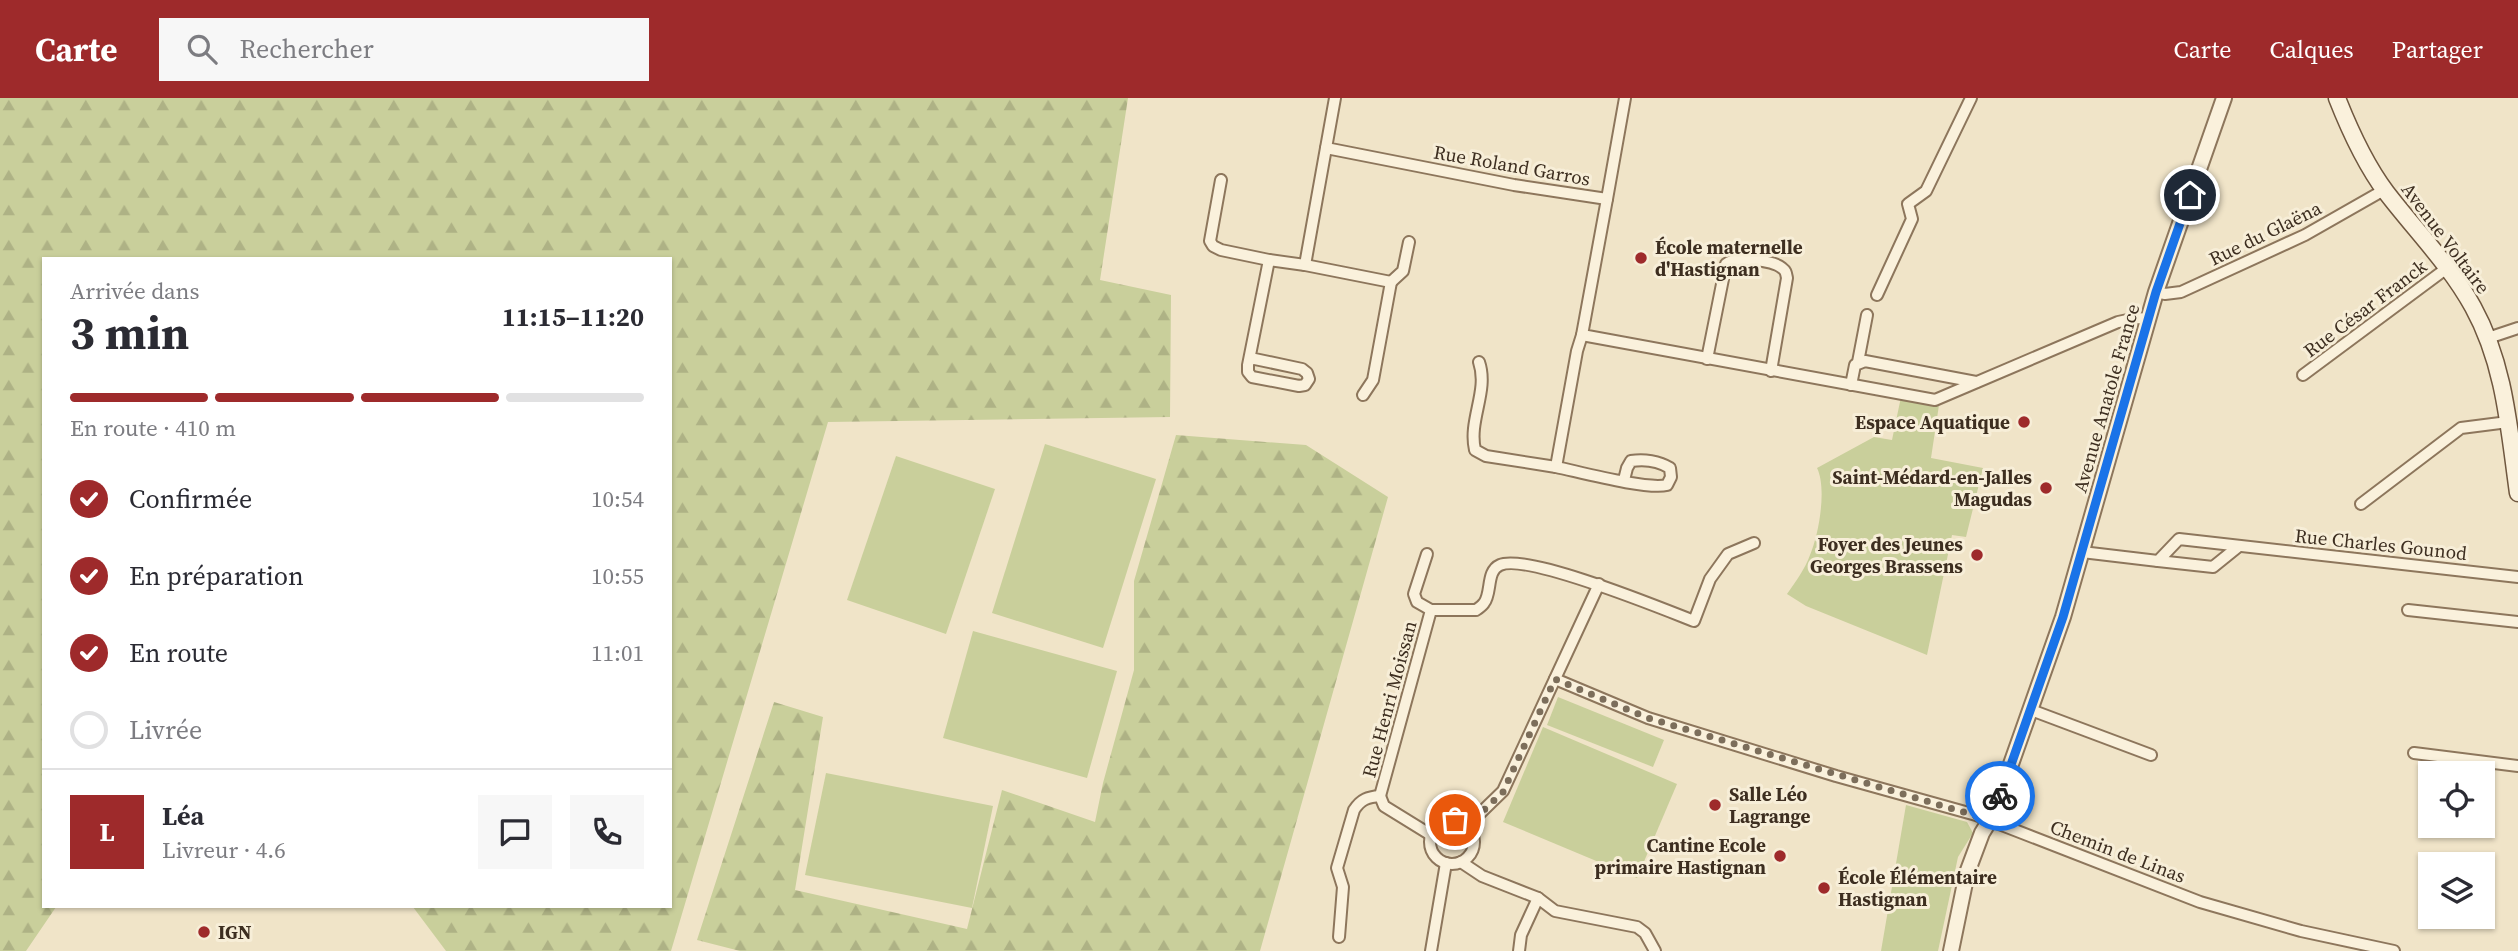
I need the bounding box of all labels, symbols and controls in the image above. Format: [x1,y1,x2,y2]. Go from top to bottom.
search box [159,18,649,81]
text: Carte [35,27,117,72]
icon: search [183,30,221,68]
text: Rechercher [239,31,374,67]
text: Carte [2174,33,2232,66]
text: Calques [2270,33,2354,66]
text: Partager [2392,33,2483,66]
street label: Rue Roland Garros [1432,138,1592,192]
pin [2160,165,2220,225]
icon: home [2171,176,2209,214]
street label: Avenue Voltaire [2396,177,2496,299]
street label: Rue du Glaëna [2204,194,2326,271]
place label: École maternelle d'Hastignan [1655,234,1803,282]
marker: École maternelle d'Hastignan [1633,250,1649,266]
street label: Rue César Franck [2298,253,2432,363]
text: Arrivée dans [70,275,200,307]
text: 11:15–11:20 [502,299,644,335]
text: 3 min [70,301,189,364]
street label: Avenue Anatole France [2067,301,2145,495]
place label: Espace Aquatique [1855,409,2010,435]
text: En route · 410 m [70,412,236,444]
marker: Espace Aquatique [2016,414,2032,430]
place label: Saint-Médard-en-Jalles Magudas [1832,464,2032,512]
icon: check [70,480,108,518]
marker: Saint-Médard-en-Jalles Magudas [2038,480,2054,496]
text: Confirmée [129,481,252,517]
text: 10:54 [591,483,644,515]
street label: Rue Charles Gounod [2294,522,2469,566]
place label: Foyer des Jeunes Georges Brassens [1810,531,1963,579]
marker: Foyer des Jeunes Georges Brassens [1969,547,1985,563]
icon: check [70,557,108,595]
text: En préparation [129,558,304,594]
text: 10:55 [591,560,644,592]
street label: Rue Henri Moissan [1356,618,1422,780]
icon: check [70,634,108,672]
text: En route [129,635,228,671]
text: 11:01 [591,637,644,669]
text: Livrée [129,712,202,748]
courier [1965,761,2035,831]
map controls [2418,761,2495,929]
button: locate [2418,761,2495,838]
icon: bike [1981,777,2019,815]
place label: Salle Léo Lagrange [1729,781,1810,829]
pin [1425,790,1485,850]
button: chat [478,795,552,869]
button: phone [570,795,644,869]
marker: Salle Léo Lagrange [1707,797,1723,813]
text: Léa [162,798,204,834]
icon: bag [1436,801,1474,839]
street label: Chemin de Linas [2047,813,2189,889]
text: L [99,814,115,850]
place label: Cantine Ecole primaire Hastignan [1595,832,1766,880]
text: Livreur · 4.6 [162,834,286,866]
marker: Cantine Ecole primaire Hastignan [1772,848,1788,864]
button: layers [2418,852,2495,929]
place label: École Élémentaire Hastignan [1838,864,1997,912]
marker: École Élémentaire Hastignan [1816,880,1832,896]
place label: IGN [218,919,252,945]
marker: IGN [196,924,212,940]

